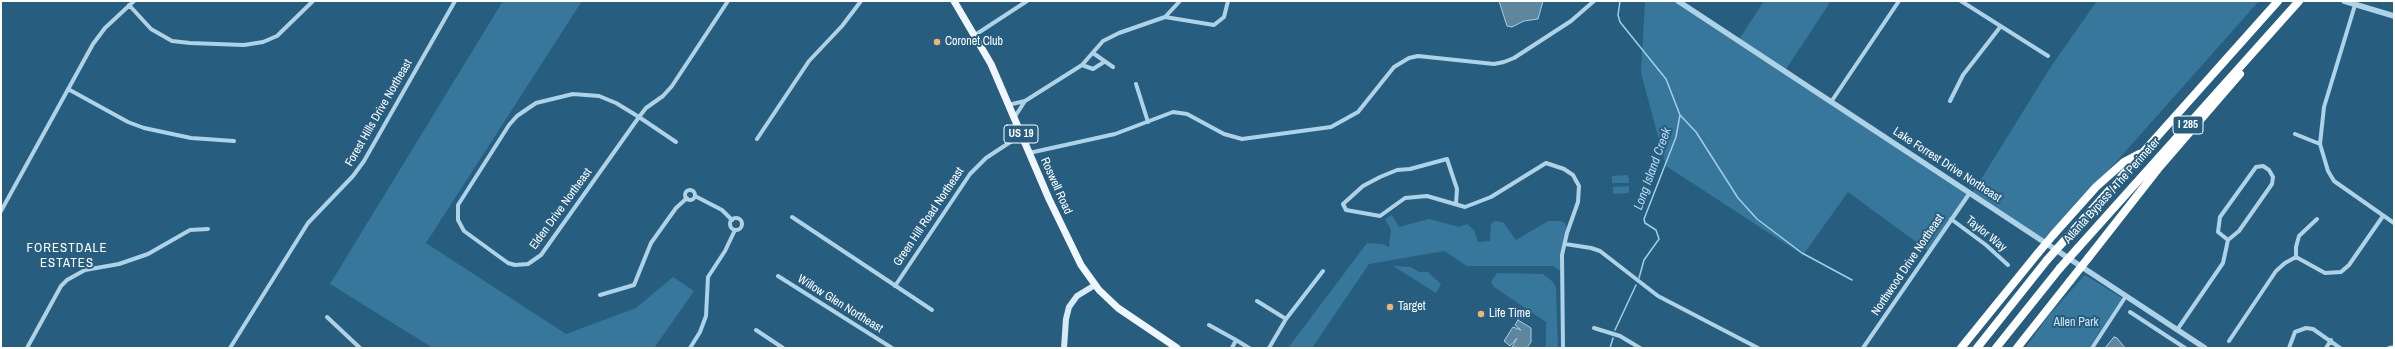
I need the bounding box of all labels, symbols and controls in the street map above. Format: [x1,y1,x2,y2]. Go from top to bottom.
place label: Coronet Club [945,35,1003,49]
marker: Coronet Club [932,37,942,47]
street label: Forest Hills Drive Northeast [343,57,415,169]
road number: I 285 [2173,116,2203,134]
road number: US 19 [1004,125,1038,143]
street label: Lake Forrest Drive Northeast [1890,125,2004,205]
water label: Long Island Creek [1631,126,1675,212]
street label: Atlanta Bypass / The Perimeter [2061,135,2163,247]
street label: Roswell Road [1037,155,1075,217]
street label: Green Hill Road Northeast [891,165,967,269]
street label: Elden Drive Northeast [527,166,595,252]
street label: Northwood Drive Northeast [1869,212,1947,318]
street label: Taylor Way [1963,213,2009,255]
district label: FORESTDALE ESTATES [26,241,108,272]
street label: Willow Glen Northeast [795,272,885,336]
place label: Target [1398,300,1426,314]
marker: Target [1385,302,1395,312]
place label: Life Time [1489,307,1530,321]
marker: Life Time [1476,309,1486,319]
park label: Allen Park [2054,316,2098,330]

